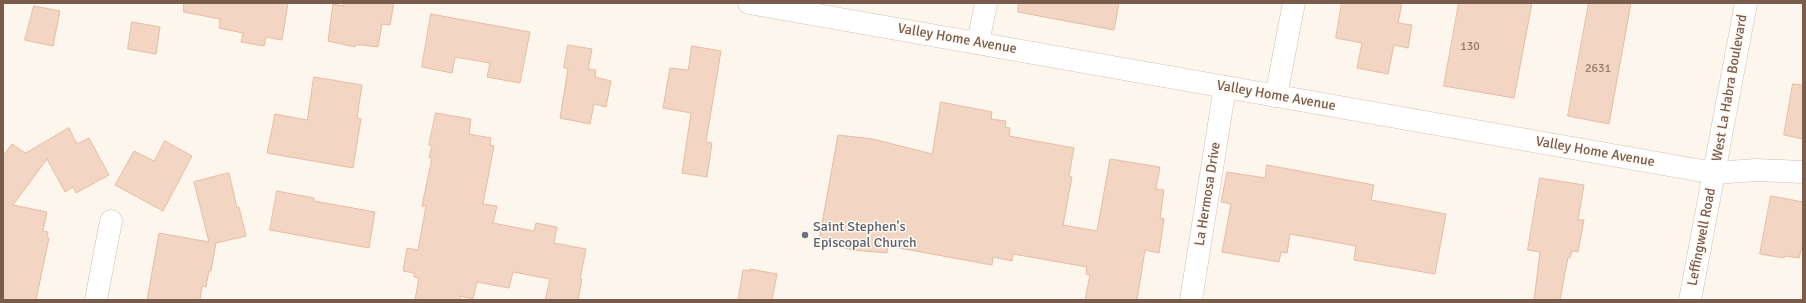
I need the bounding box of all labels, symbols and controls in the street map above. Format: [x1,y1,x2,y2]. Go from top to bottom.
street label: West La Habra Boulevard [1709,13,1751,163]
street label: Valley Home Avenue [896,20,1018,58]
house number: 130 [1460,40,1480,54]
house number: 2631 [1585,62,1611,76]
street label: Valley Home Avenue [1215,77,1337,115]
street label: Valley Home Avenue [1534,133,1656,171]
street label: La Hermosa Drive [1191,141,1225,247]
street label: Leffingwell Road [1684,187,1720,287]
place label: Saint Stephen's Episcopal Church [813,219,917,252]
marker: Saint Stephen's Episcopal Church [800,230,810,240]

